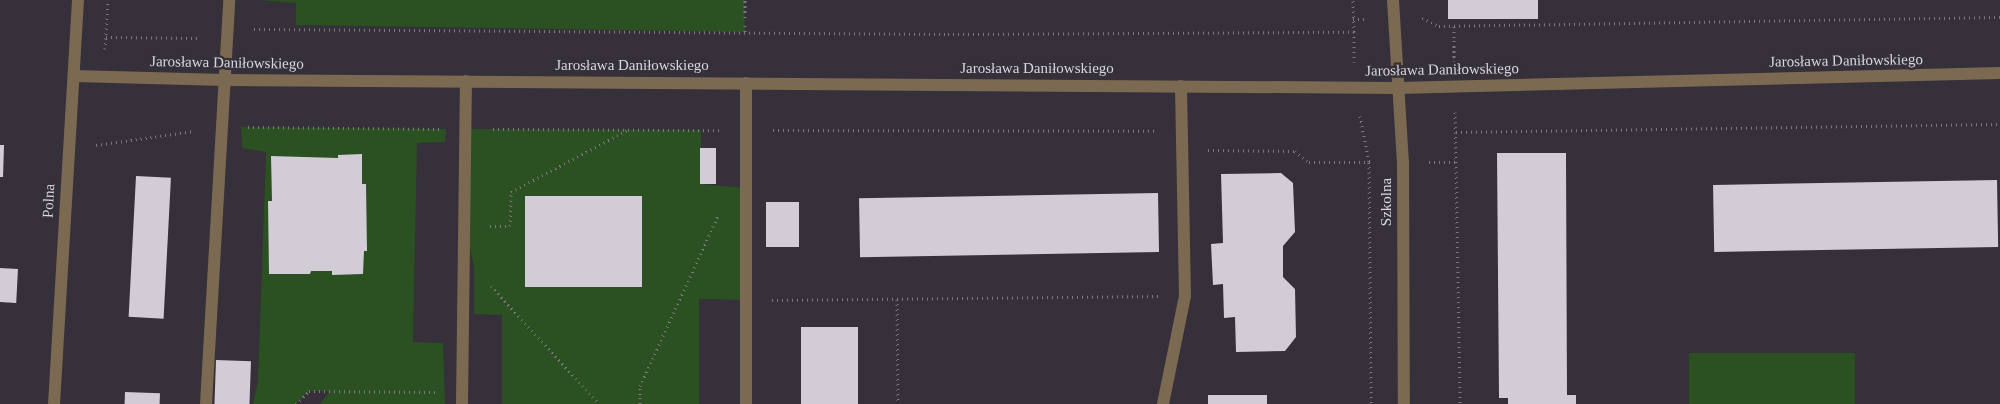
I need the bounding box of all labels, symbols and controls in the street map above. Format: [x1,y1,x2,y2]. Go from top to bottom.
street label: Jarosława Daniłowskiego [1769,51,1923,71]
street label: Jarosława Daniłowskiego [150,53,304,73]
street label: Jarosława Daniłowskiego [555,57,709,75]
street label: Jarosława Daniłowskiego [960,60,1114,78]
street label: Jarosława Daniłowskiego [1365,60,1519,80]
street label: Szkolna [1378,178,1396,226]
street label: Polna [39,183,59,219]

